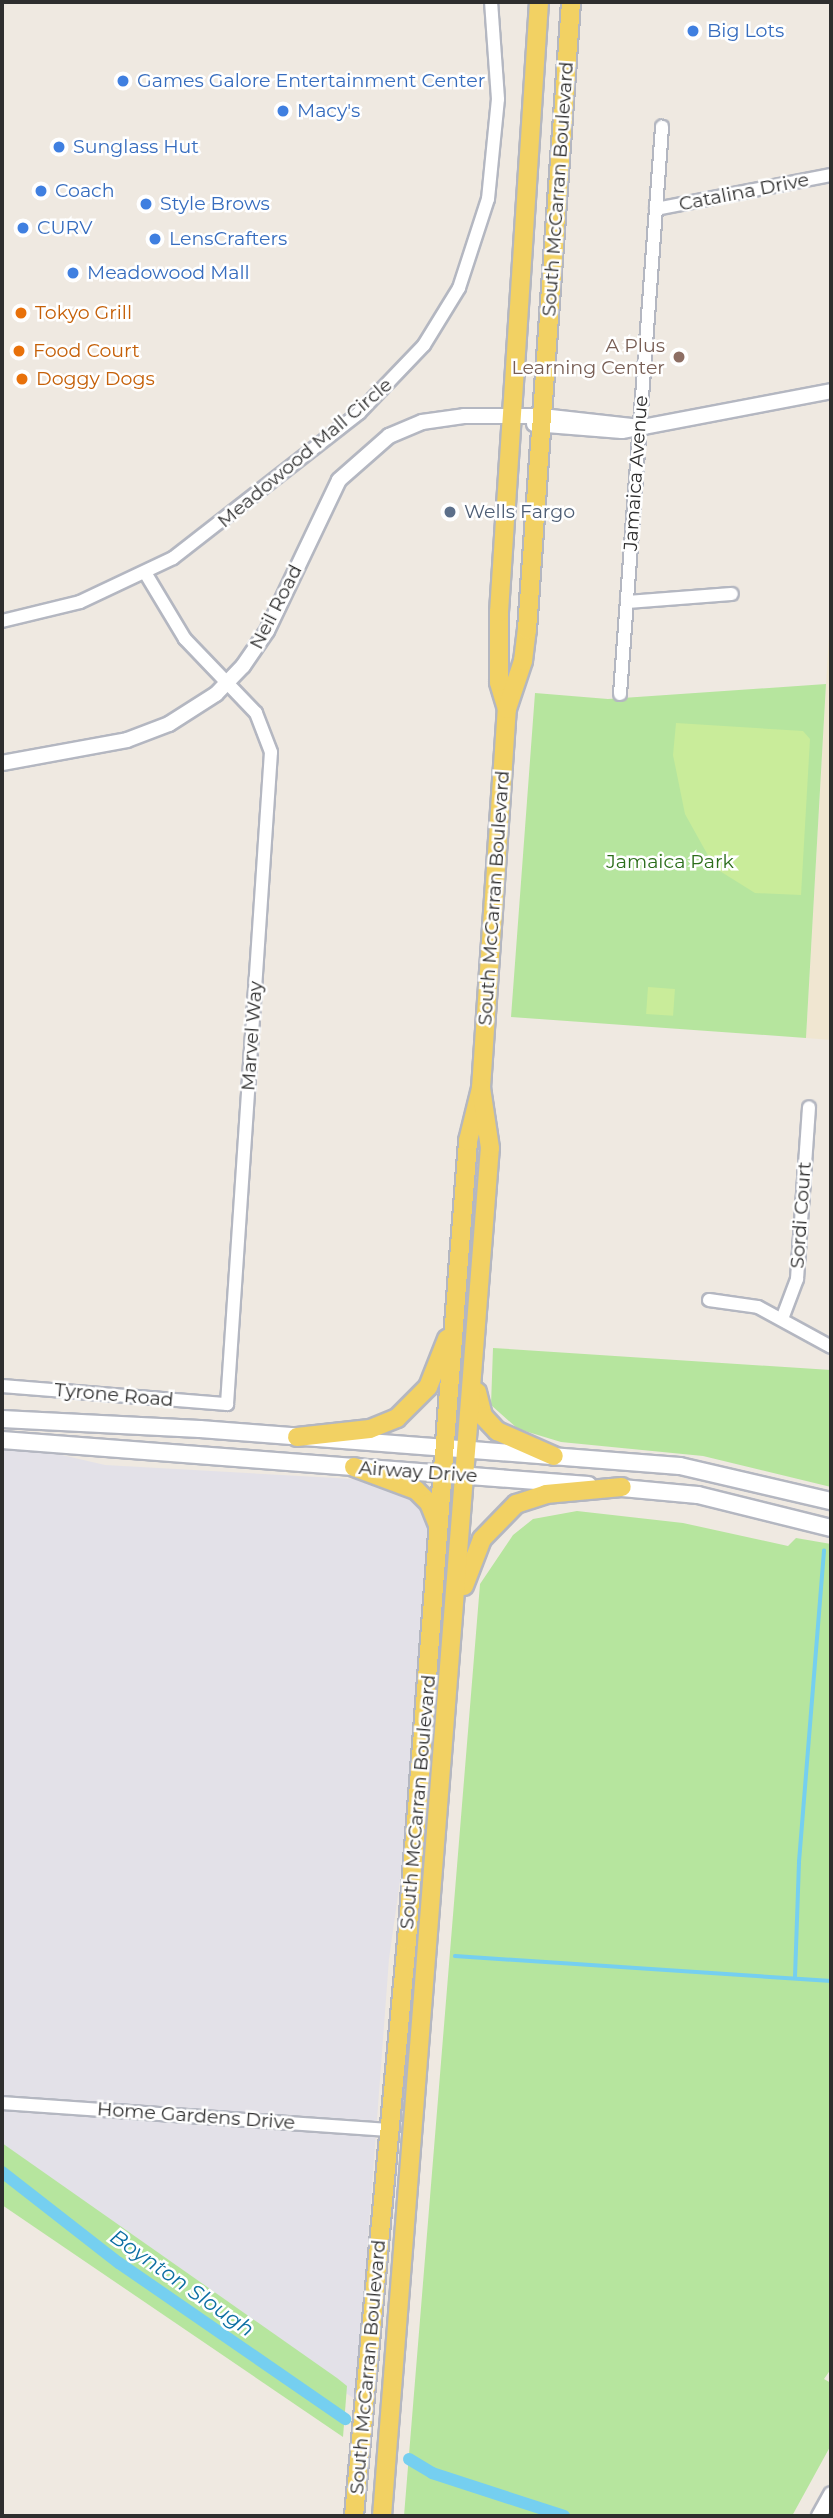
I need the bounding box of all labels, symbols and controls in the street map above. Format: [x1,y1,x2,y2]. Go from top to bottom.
place label: Big Lots [707,20,784,42]
marker: Big Lots [685,23,701,39]
street label: South McCarran Boulevard [538,61,578,317]
place label: Games Galore Entertainment Center [137,70,485,92]
marker: Games Galore Entertainment Center [115,73,131,89]
place label: Macy's [297,100,360,122]
marker: Macy's [275,103,291,119]
place label: Sunglass Hut [73,136,199,158]
marker: Sunglass Hut [51,139,67,155]
street label: Catalina Drive [677,168,811,216]
place label: Coach [55,180,114,202]
marker: Coach [33,183,49,199]
place label: Style Brows [160,193,270,215]
marker: Style Brows [138,196,154,212]
place label: CURV [37,217,93,239]
marker: CURV [15,220,31,236]
place label: LensCrafters [169,228,287,250]
marker: LensCrafters [147,231,163,247]
place label: Meadowood Mall [87,262,250,284]
marker: Meadowood Mall [65,265,81,281]
place label: Tokyo Grill [35,302,132,324]
marker: Tokyo Grill [13,305,29,321]
place label: A Plus Learning Center [511,335,665,379]
place label: Food Court [33,340,140,362]
marker: Food Court [11,343,27,359]
marker: A Plus Learning Center [671,349,687,365]
place label: Doggy Dogs [36,368,155,390]
marker: Doggy Dogs [14,371,30,387]
street label: Meadowood Mall Circle [213,373,397,533]
street label: Jamaica Avenue [619,394,653,552]
place label: Wells Fargo [464,501,575,523]
marker: Wells Fargo [442,504,458,520]
street label: Neil Road [245,561,307,653]
street label: South McCarran Boulevard [474,770,514,1026]
park label: Jamaica Park [606,851,734,873]
street label: Marvel Way [237,980,267,1092]
street label: Sordi Court [786,1161,816,1269]
street label: Tyrone Road [53,1378,175,1412]
street label: Airway Drive [358,1456,478,1488]
street label: South McCarran Boulevard [396,1674,440,1930]
street label: Home Gardens Drive [96,2098,296,2134]
water label: Boynton Slough [105,2224,259,2342]
street label: South McCarran Boulevard [346,2239,390,2495]

